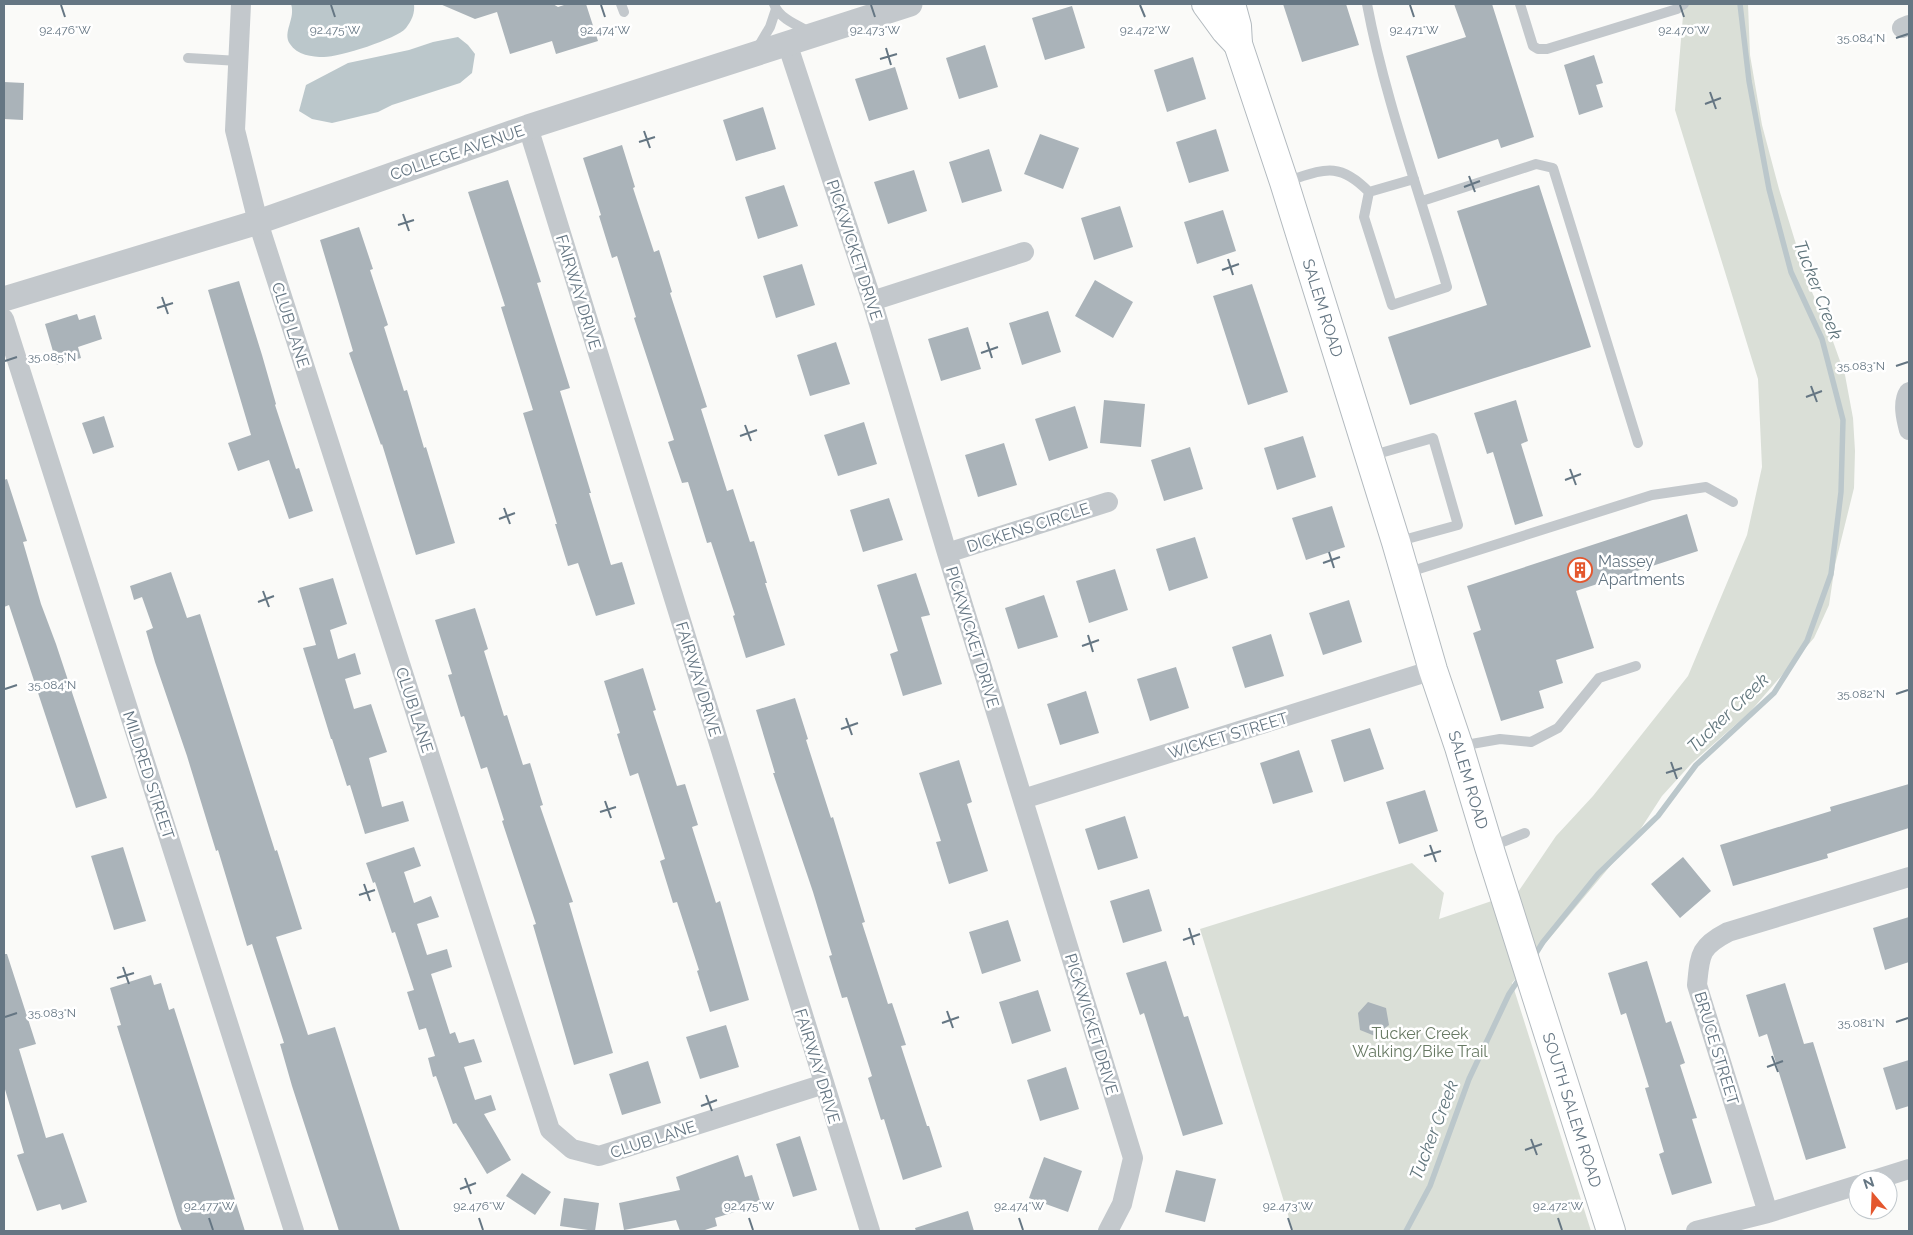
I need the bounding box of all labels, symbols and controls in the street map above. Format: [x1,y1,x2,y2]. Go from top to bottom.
text: 92.476°W [39,23,91,37]
text: 92.475°W [310,23,361,37]
text: 92.474°W [580,23,630,37]
text: 92.473°W [850,23,901,37]
text: 92.472°W [1120,23,1171,37]
text: 92.471°W [1389,23,1439,37]
text: 92.470°W [1658,23,1710,37]
text: 35.084°N [1837,31,1885,45]
street label: COLLEGE AVENUE [388,121,527,184]
street label: PICKWICKET DRIVE [823,177,886,323]
street label: FAIRWAY DRIVE [552,232,605,352]
water label: Tucker Creek [1790,237,1847,343]
street label: SALEM ROAD [1298,256,1347,359]
street label: CLUB LANE [268,280,313,371]
text: 35.085°N [28,350,76,364]
text: 35.083°N [1837,359,1885,373]
street label: DICKENS CIRCLE [964,499,1092,556]
place label: Massey Apartments [1598,552,1685,589]
building icon: Massey Apartments [1567,557,1593,583]
street label: PICKWICKET DRIVE [942,564,1003,710]
street label: FAIRWAY DRIVE [672,619,725,739]
street label: CLUB LANE [392,665,437,756]
water label: Tucker Creek [1683,668,1773,757]
text: 35.084°N [28,678,76,692]
text: 35.082°N [1837,687,1885,701]
street label: WICKET STREET [1166,708,1291,763]
street label: MILDRED STREET [119,709,178,842]
street label: SALEM ROAD [1444,728,1492,831]
street label: PICKWICKET DRIVE [1061,951,1122,1097]
street label: BRUCE STREET [1690,989,1743,1107]
text: 35.083°N [28,1006,76,1020]
street label: FAIRWAY DRIVE [791,1006,844,1126]
text: 35.081°N [1837,1016,1885,1030]
park label: Tucker Creek Walking/Bike Trail [1352,1024,1488,1061]
street label: SOUTH SALEM ROAD [1539,1030,1606,1190]
water label: Tucker Creek [1405,1077,1462,1183]
street label: CLUB LANE [608,1117,699,1162]
north arrow [1848,1170,1898,1220]
text: N [1861,1173,1876,1192]
text: 92.477°W [184,1199,235,1213]
text: 92.476°W [453,1199,505,1213]
text: 92.475°W [724,1199,775,1213]
text: 92.474°W [994,1199,1044,1213]
text: 92.473°W [1263,1199,1314,1213]
text: 92.472°W [1533,1199,1584,1213]

